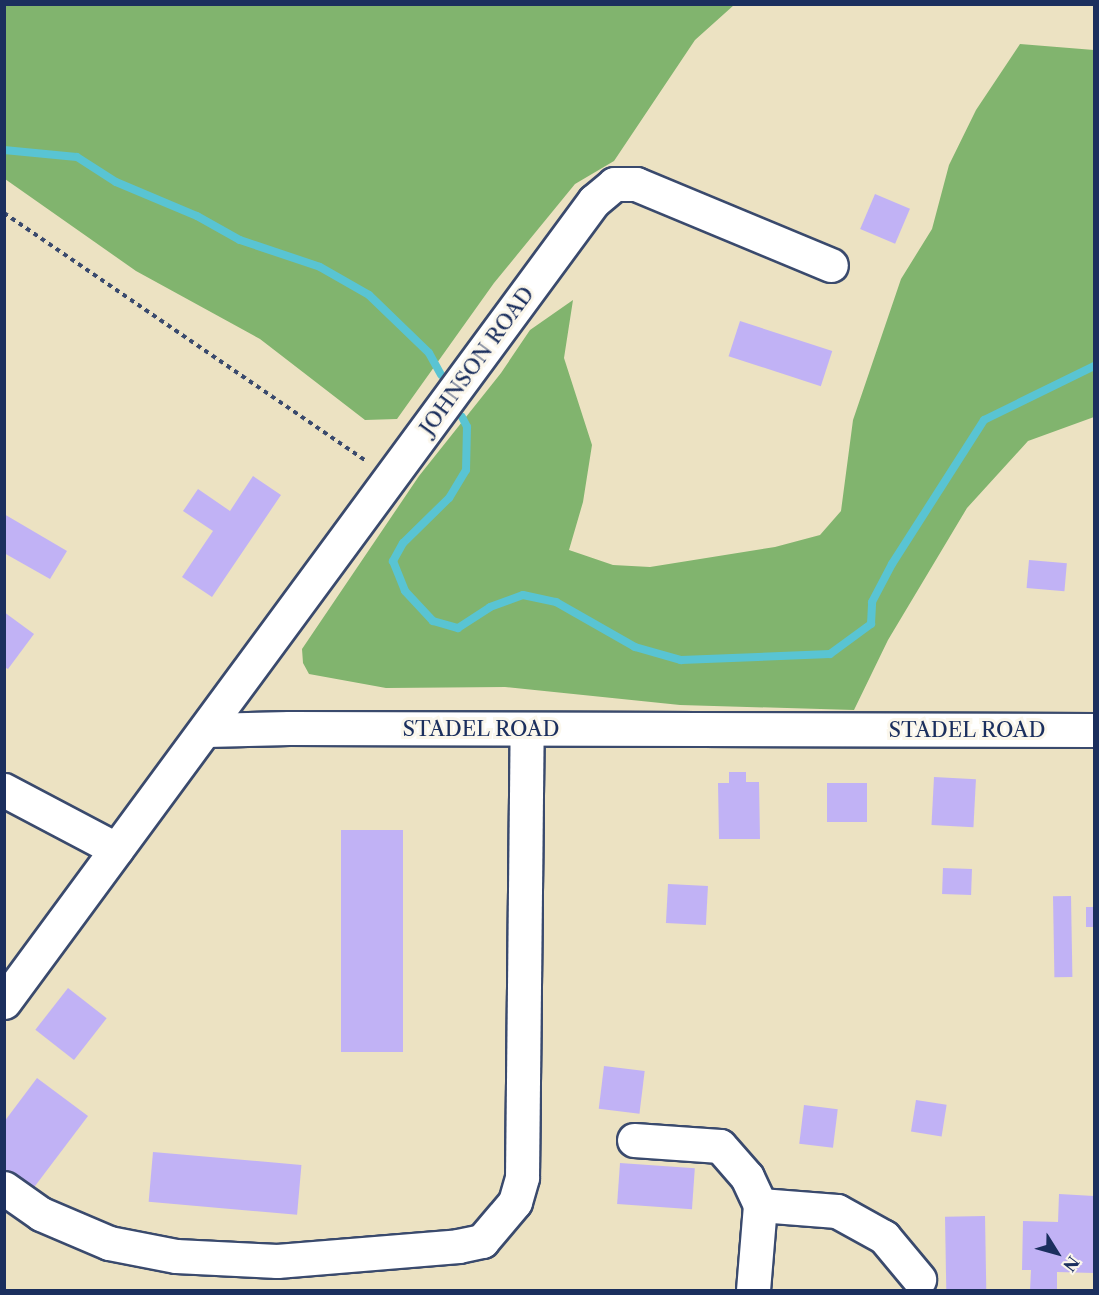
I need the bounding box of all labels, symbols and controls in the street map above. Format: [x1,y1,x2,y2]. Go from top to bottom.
street label: JOHNSON ROAD [415,282,539,440]
street label: STADEL ROAD [402,716,560,742]
street label: STADEL ROAD [888,717,1046,743]
north arrow [1027,1223,1087,1283]
text: N [1059,1252,1084,1275]

